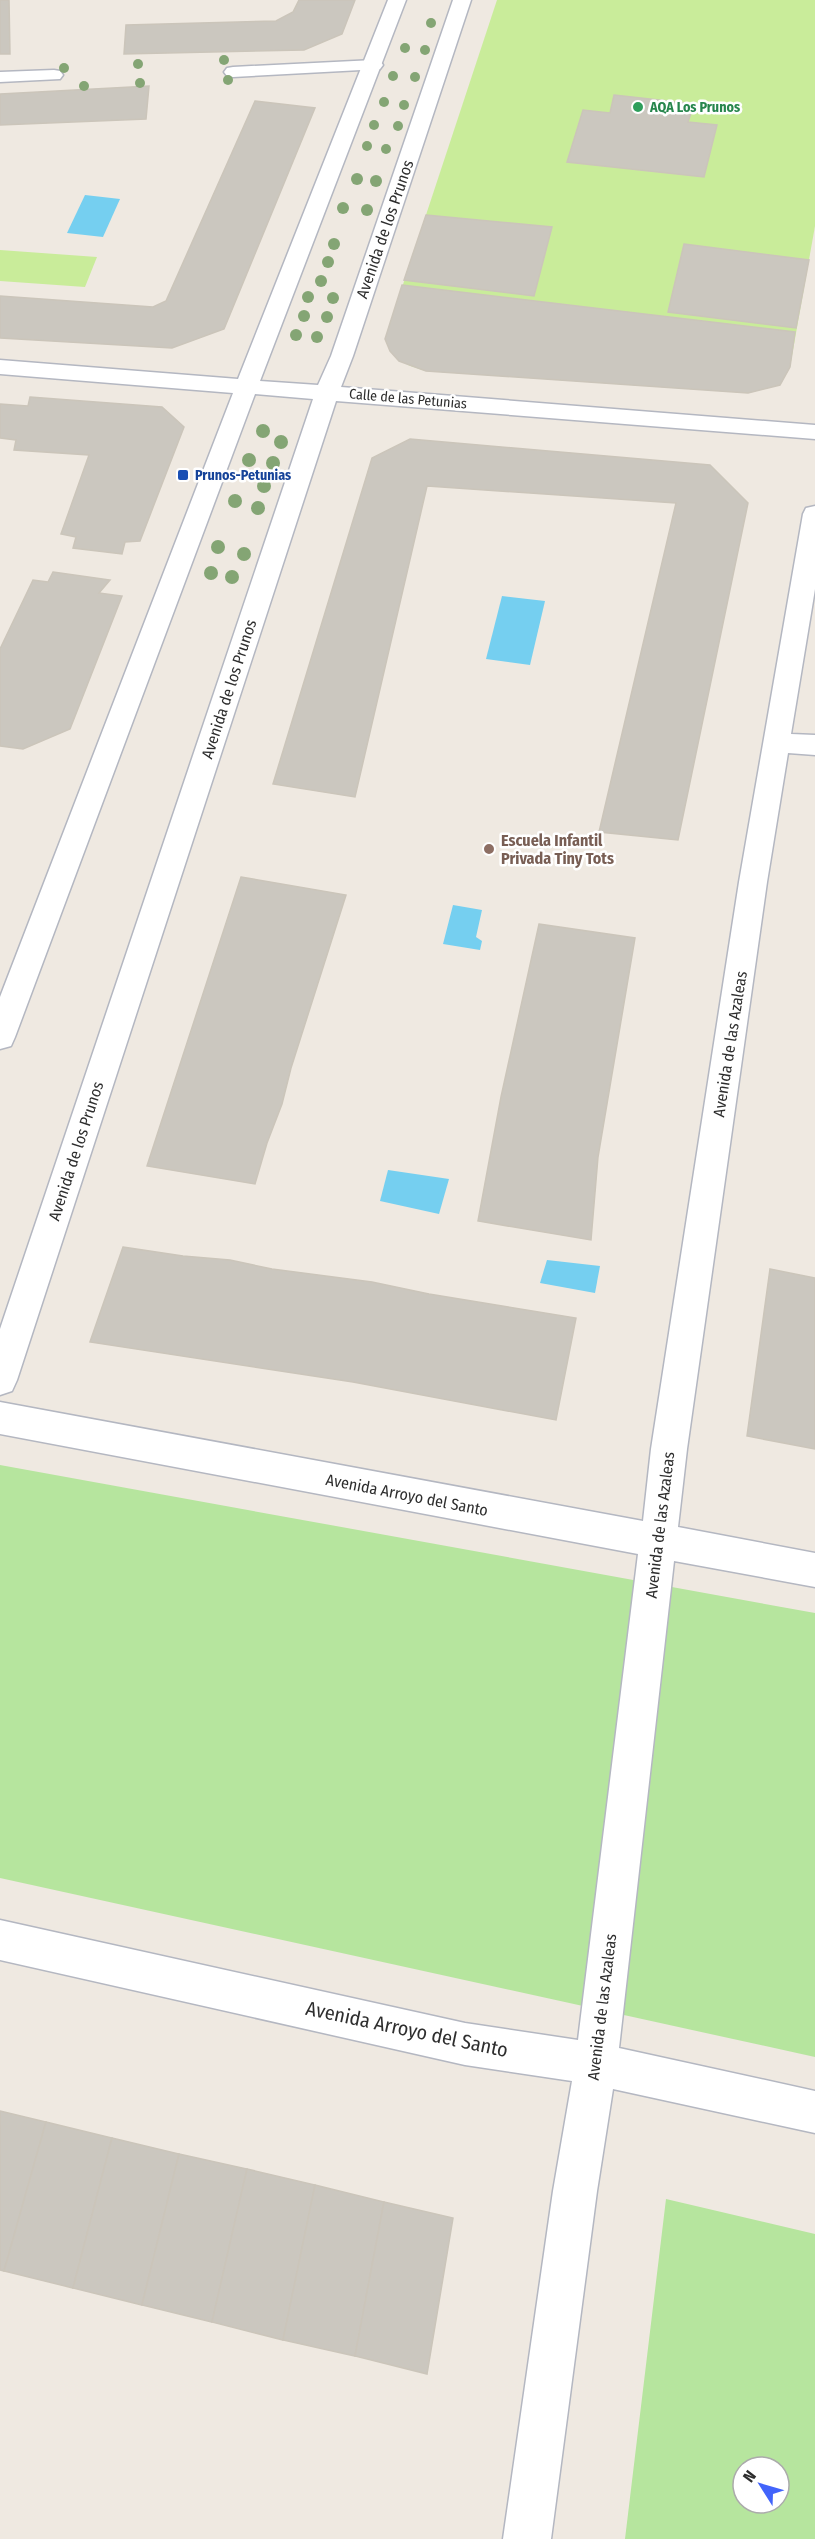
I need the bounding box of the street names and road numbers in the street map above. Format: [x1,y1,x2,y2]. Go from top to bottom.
street label: Avenida de los Prunos [352,157,418,301]
street label: Calle de las Petunias [349,385,468,413]
street label: Avenida de los Prunos [198,617,261,761]
street label: Avenida de las Azaleas [709,970,751,1118]
street label: Avenida de los Prunos [45,1079,108,1223]
street label: Avenida de las Azaleas [642,1451,678,1599]
street label: Avenida Arroyo del Santo [324,1470,490,1520]
street label: Avenida de las Azaleas [584,1933,620,2081]
street label: Avenida Arroyo del Santo [304,1996,510,2062]

